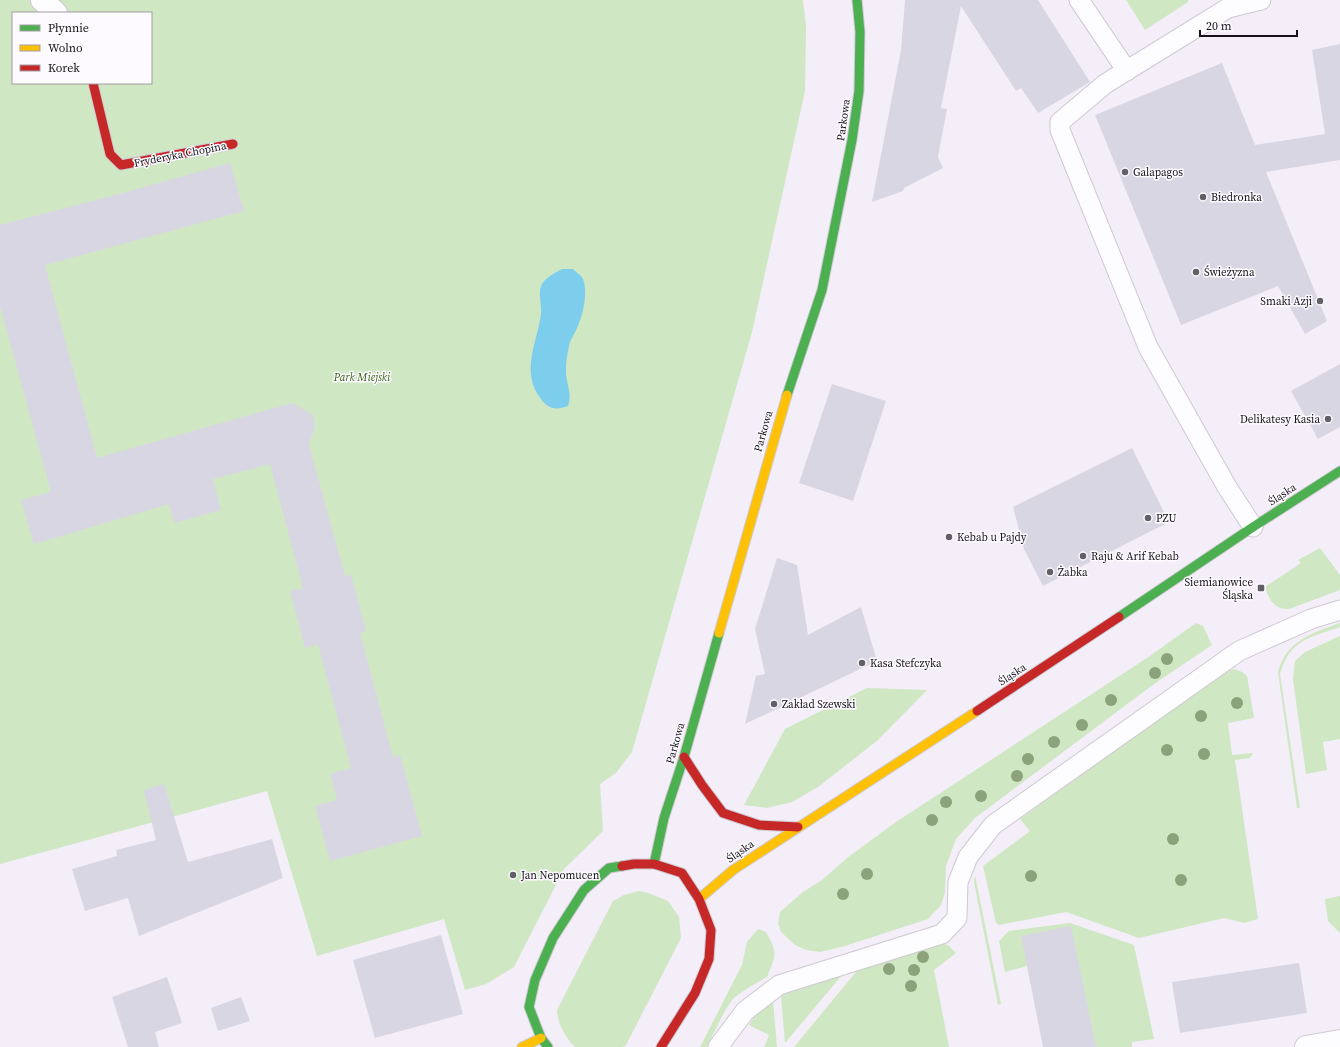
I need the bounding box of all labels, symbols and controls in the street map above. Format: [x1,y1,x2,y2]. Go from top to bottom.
legend [12,12,152,84]
scale bar [1200,12,1297,38]
text: 20 m [1206,18,1232,34]
text: Płynnie [48,20,89,36]
text: Wolno [48,40,83,56]
text: Korek [48,60,80,76]
street label: Parkowa [833,98,854,142]
street label: Fryderyka Chopina [133,138,228,171]
place label: Galapagos [1133,165,1183,180]
marker: Galapagos [1120,167,1130,177]
place label: Biedronka [1211,190,1262,205]
marker: Biedronka [1198,192,1208,202]
place label: Świeżyzna [1204,265,1255,280]
marker: Świeżyzna [1191,267,1201,277]
place label: Smaki Azji [1260,294,1312,309]
marker: Smaki Azji [1315,296,1325,306]
park label: Park Miejski [333,370,391,385]
street label: Parkowa [750,408,777,453]
place label: Delikatesy Kasia [1240,412,1320,427]
marker: Delikatesy Kasia [1323,414,1333,424]
street label: Śląska [1265,480,1300,509]
place label: PZU [1156,511,1176,526]
marker: PZU [1143,513,1153,523]
place label: Kebab u Pajdy [957,530,1027,545]
marker: Kebab u Pajdy [944,532,954,542]
place label: Raju & Arif Kebab [1091,549,1179,564]
marker: Raju & Arif Kebab [1078,551,1088,561]
place label: Żabka [1058,565,1088,580]
marker: Żabka [1045,567,1055,577]
place label: Siemianowice Śląska [1184,575,1253,603]
marker: Siemianowice Śląska [1256,583,1266,593]
place label: Kasa Stefczyka [870,656,942,671]
marker: Kasa Stefczyka [857,658,867,668]
street label: Śląska [995,660,1030,689]
place label: Zakład Szewski [782,697,856,712]
marker: Zakład Szewski [769,699,779,709]
street label: Parkowa [662,720,689,765]
street label: Śląska [723,836,757,866]
place label: Jan Nepomucen [520,868,600,883]
marker: Jan Nepomucen [508,870,518,880]

